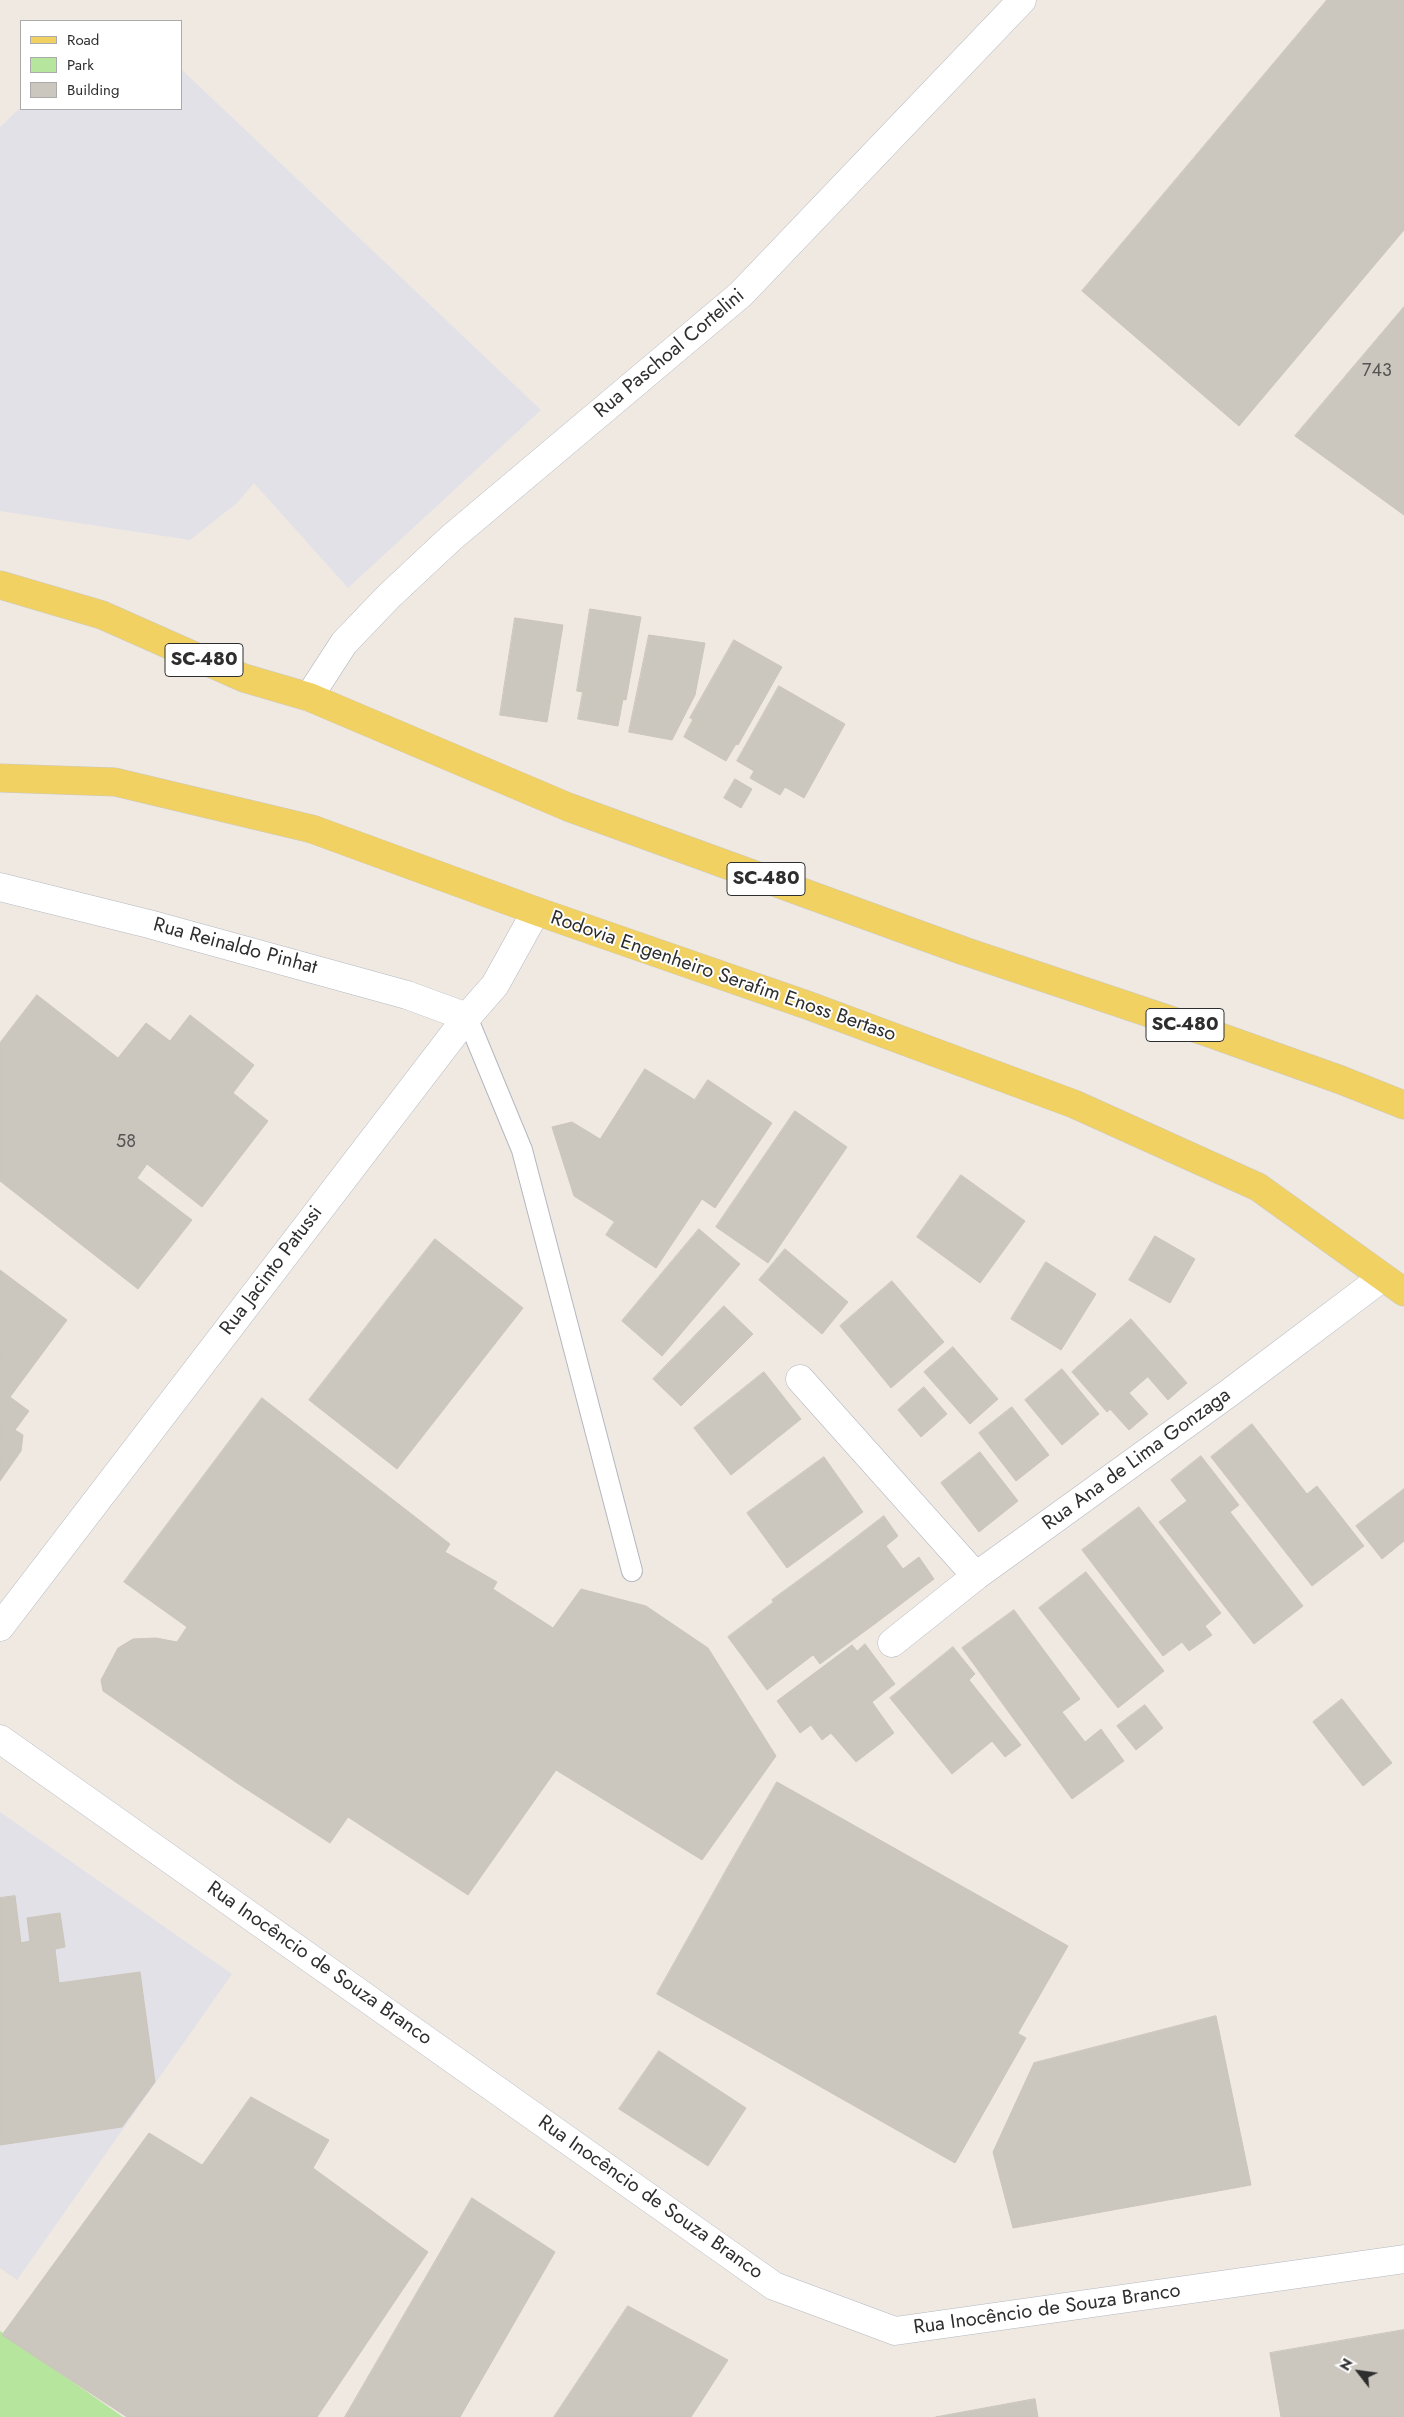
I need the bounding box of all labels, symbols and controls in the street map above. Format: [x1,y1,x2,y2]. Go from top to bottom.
legend [20,20,182,110]
text: Road [67,29,99,51]
text: Park [67,54,94,76]
text: Building [67,79,119,101]
street label: Rua Paschoal Cortelini [590,284,750,424]
house number: 743 [1362,361,1392,383]
road number: SC-480 [165,644,243,676]
road number: SC-480 [727,862,805,896]
street label: Rodovia Engenheiro Serafim Enoss Bertaso [547,906,899,1048]
street label: Rua Reinaldo Pinhat [150,914,320,980]
road number: SC-480 [1146,1008,1224,1042]
house number: 58 [116,1132,136,1154]
street label: Rua Jacinto Patussi [216,1202,328,1340]
street label: Rua Ana de Lima Gonzaga [1038,1384,1236,1536]
street label: Rua Inocêncio de Souza Branco [202,1877,436,2051]
street label: Rua Inocêncio de Souza Branco [533,2111,767,2285]
street label: Rua Inocêncio de Souza Branco [912,2279,1182,2341]
north arrow [1334,2347,1384,2397]
text: N [1335,2355,1357,2374]

